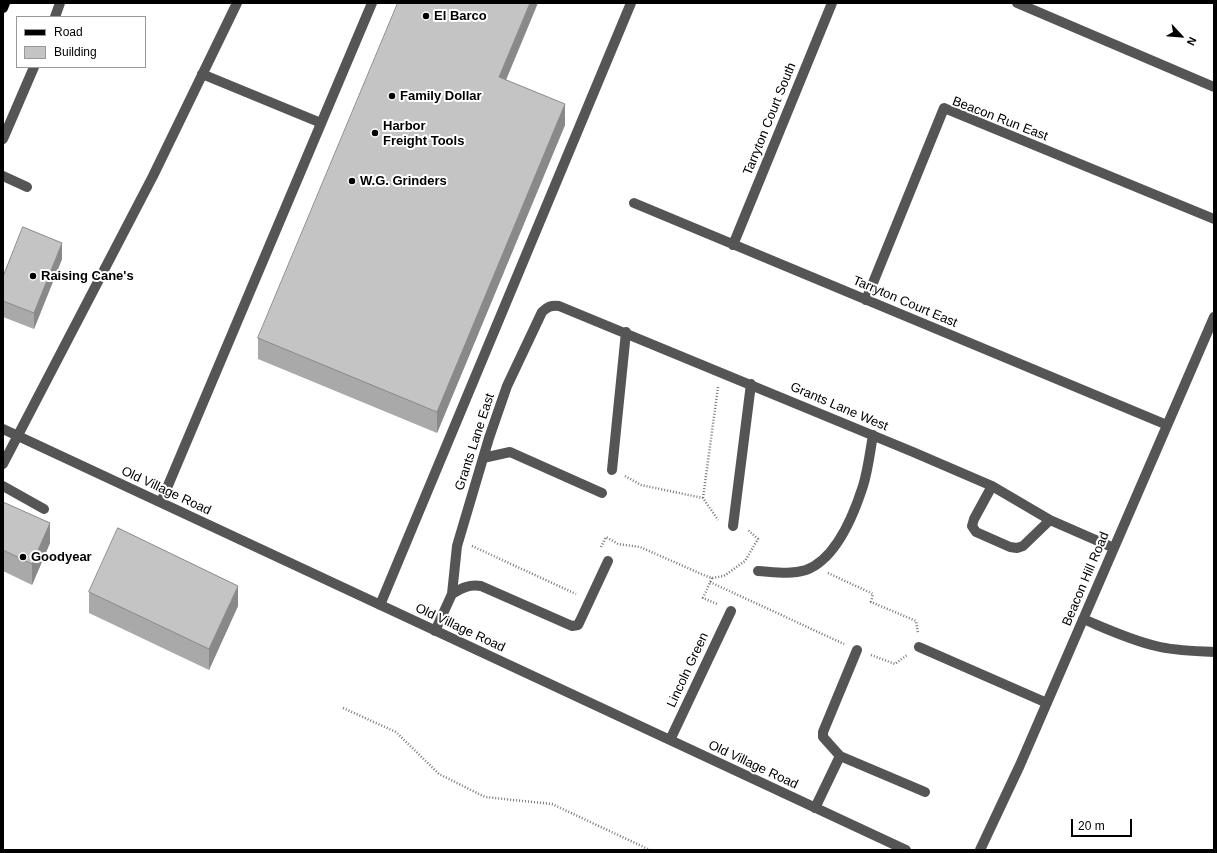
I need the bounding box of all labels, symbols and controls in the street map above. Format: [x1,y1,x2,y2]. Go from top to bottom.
place label: El Barco [434,8,487,24]
marker: El Barco [421,11,431,21]
legend [16,16,146,68]
north arrow [1161,16,1201,56]
text: Road [54,25,83,39]
text: N [1185,35,1199,47]
text: Building [54,45,97,59]
street label: Tarryton Court South [740,60,800,178]
place label: Family Dollar [400,88,482,104]
marker: Family Dollar [387,91,397,101]
street label: Beacon Run East [950,94,1050,144]
place label: Harbor Freight Tools [383,118,464,149]
marker: Harbor Freight Tools [370,128,380,138]
place label: W.G. Grinders [360,173,447,189]
marker: W.G. Grinders [347,176,357,186]
place label: Raising Cane's [41,268,134,284]
marker: Raising Cane's [28,271,38,281]
street label: Tarryton Court East [850,273,960,331]
street label: Grants Lane West [788,379,890,435]
street label: Grants Lane East [452,391,498,493]
street label: Old Village Road [119,463,213,519]
street label: Beacon Hill Road [1059,530,1113,628]
place label: Goodyear [31,549,92,565]
marker: Goodyear [18,552,28,562]
street label: Old Village Road [413,600,507,656]
street label: Lincoln Green [664,630,712,710]
street label: Old Village Road [706,737,800,793]
scale bar [1073,811,1134,837]
text: 20 m [1078,819,1105,833]

